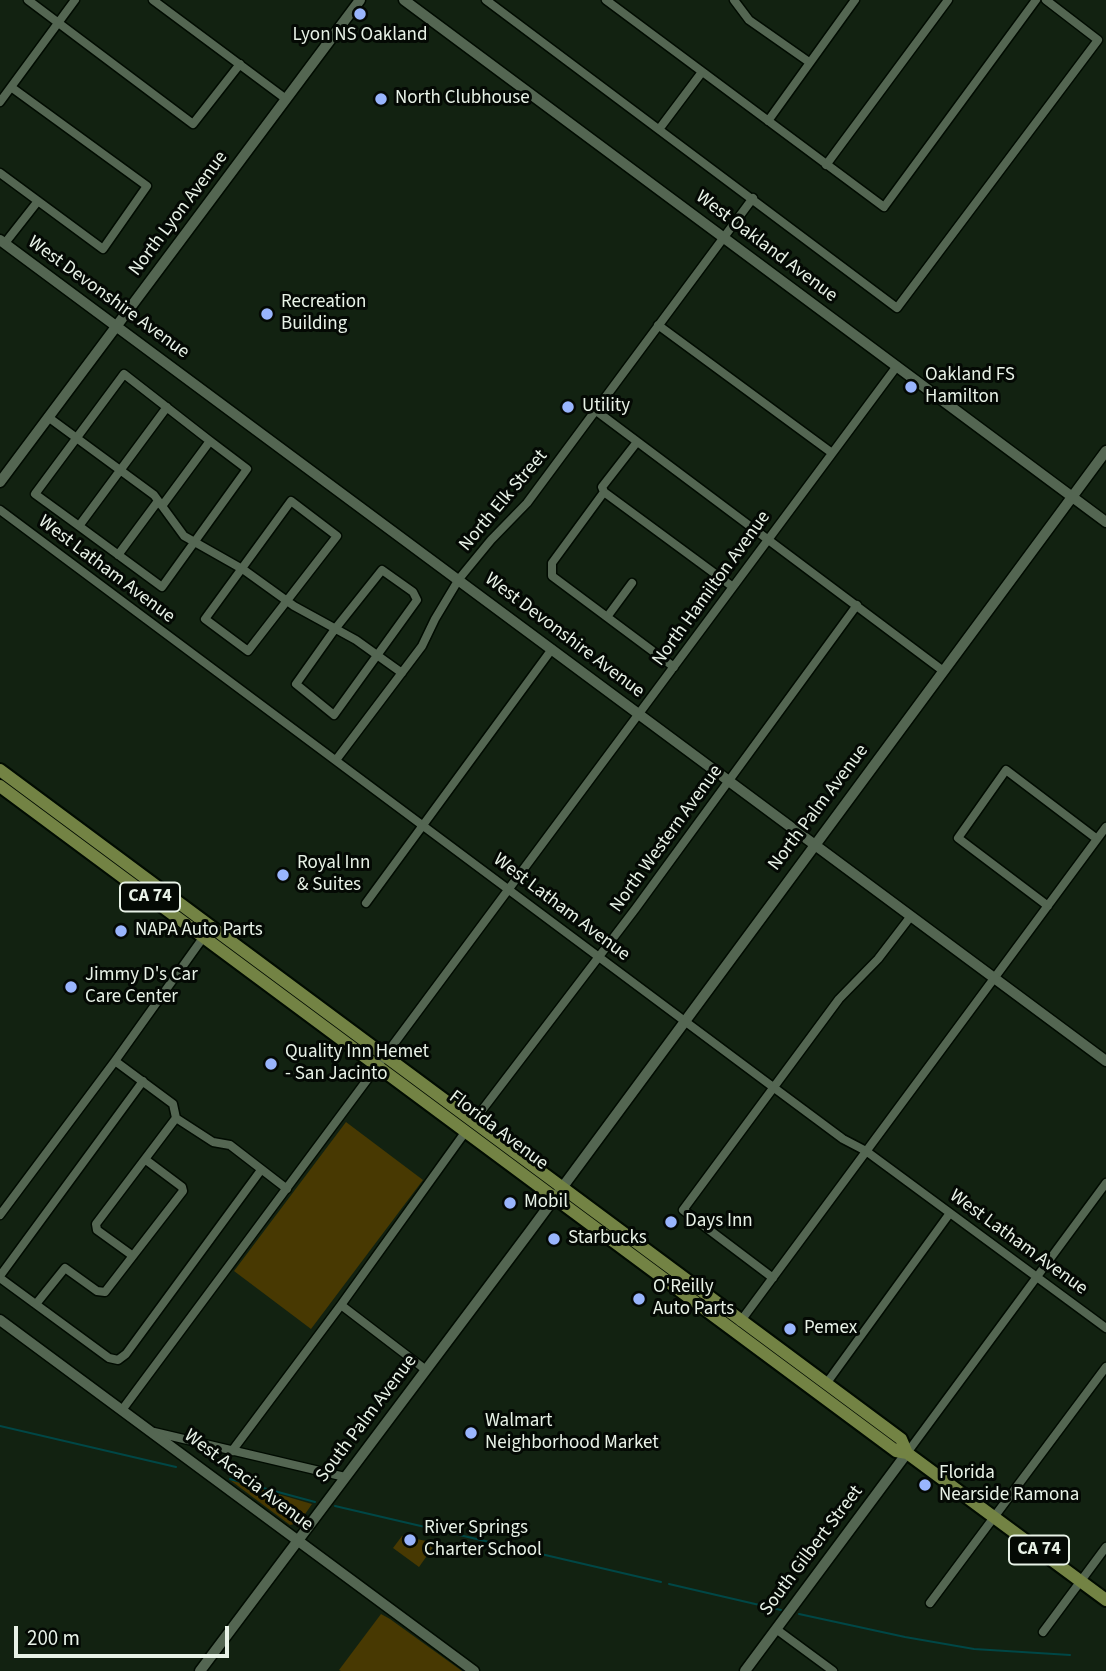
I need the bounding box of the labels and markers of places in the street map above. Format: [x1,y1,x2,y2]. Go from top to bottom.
marker: Lyon NS Oakland [352,6,368,22]
place label: Lyon NS Oakland [292,25,428,47]
place label: North Clubhouse [395,88,530,110]
marker: North Clubhouse [373,91,389,107]
place label: Recreation Building [281,292,366,336]
marker: Recreation Building [259,306,275,322]
place label: Oakland FS Hamilton [925,365,1015,409]
marker: Oakland FS Hamilton [903,379,919,395]
place label: Utility [582,396,630,418]
marker: Utility [560,399,576,415]
place label: Royal Inn & Suites [297,853,370,897]
marker: Royal Inn & Suites [275,867,291,883]
place label: NAPA Auto Parts [135,920,263,942]
marker: NAPA Auto Parts [113,923,129,939]
place label: Jimmy D's Car Care Center [85,965,198,1009]
marker: Jimmy D's Car Care Center [63,979,79,995]
place label: Quality Inn Hemet - San Jacinto [285,1042,429,1086]
marker: Quality Inn Hemet - San Jacinto [263,1056,279,1072]
place label: Mobil [524,1192,568,1214]
marker: Mobil [502,1195,518,1211]
place label: Days Inn [685,1211,753,1233]
marker: Days Inn [663,1214,679,1230]
place label: Starbucks [568,1228,647,1250]
marker: Starbucks [546,1231,562,1247]
place label: O'Reilly Auto Parts [653,1277,734,1321]
marker: O'Reilly Auto Parts [631,1291,647,1307]
place label: Pemex [804,1318,857,1340]
marker: Pemex [782,1321,798,1337]
place label: Walmart Neighborhood Market [485,1411,659,1455]
marker: Walmart Neighborhood Market [463,1425,479,1441]
place label: Florida Nearside Ramona [939,1463,1079,1507]
marker: Florida Nearside Ramona [917,1477,933,1493]
place label: River Springs Charter School [424,1518,542,1562]
marker: River Springs Charter School [402,1532,418,1548]

